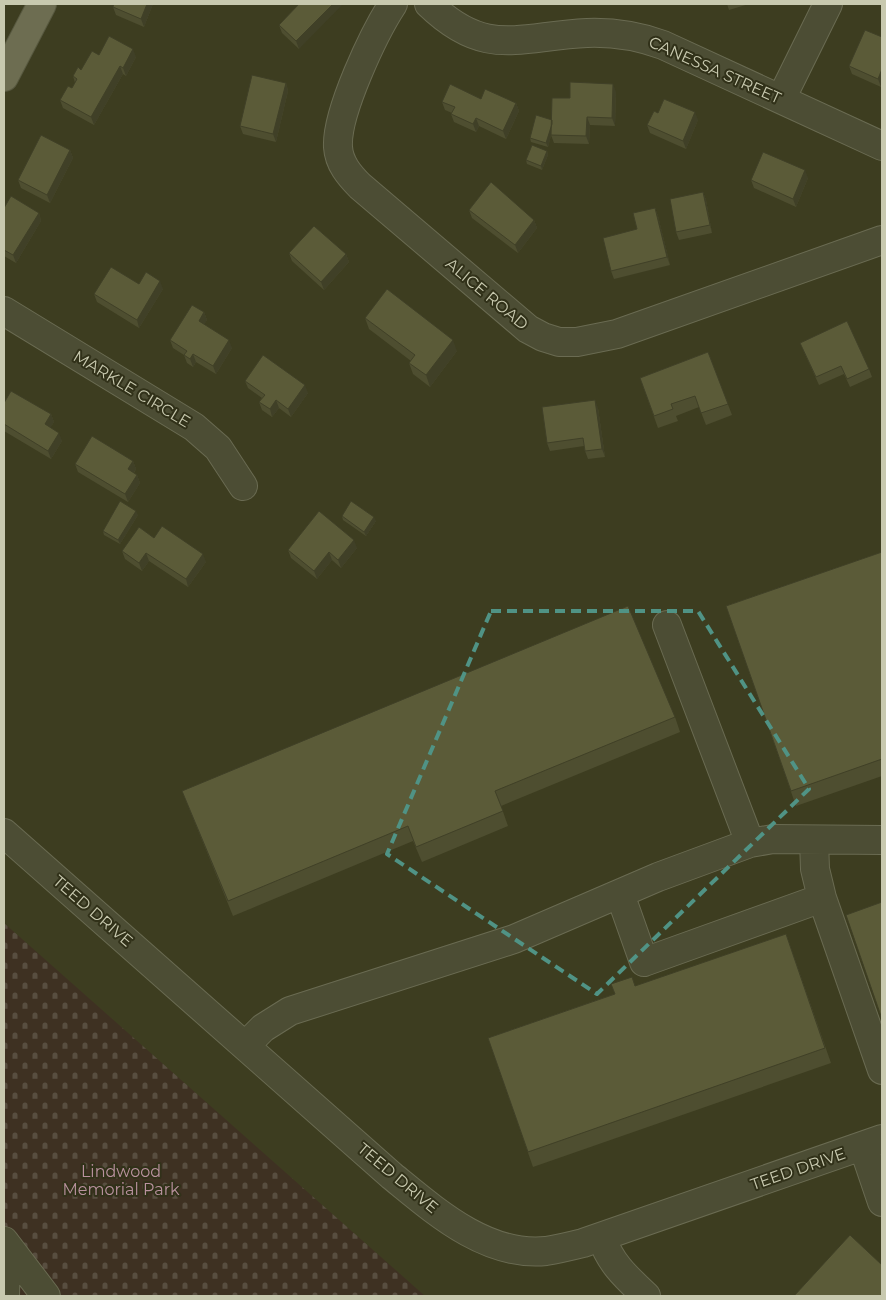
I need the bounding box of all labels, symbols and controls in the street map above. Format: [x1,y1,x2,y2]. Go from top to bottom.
street label: CANESSA STREET [646,32,785,108]
street label: ALICE ROAD [442,254,532,334]
street label: MARKLE CIRCLE [70,347,194,431]
street label: TEED DRIVE [49,871,137,951]
street label: TEED DRIVE [354,1139,442,1217]
street label: TEED DRIVE [748,1144,848,1194]
park label: Lindwood Memorial Park [62,1162,180,1199]

